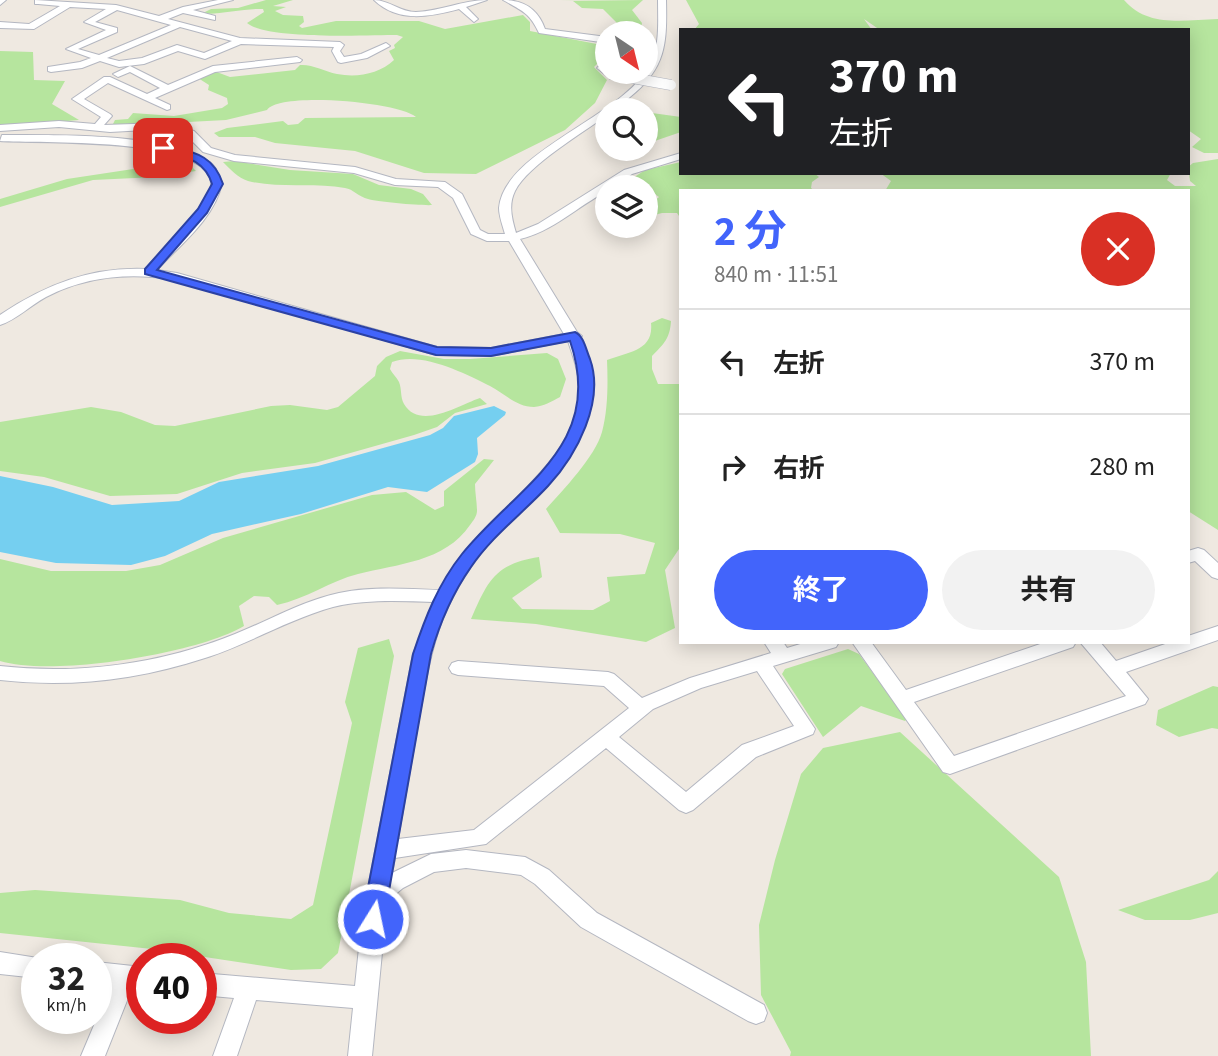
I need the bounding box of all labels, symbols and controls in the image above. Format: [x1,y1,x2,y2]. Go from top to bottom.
north arrow [595,21,658,84]
map controls [595,21,658,238]
text: 370 m [829,42,958,112]
icon: left [714,56,805,147]
button: search [595,98,658,161]
text: 左折 [829,111,893,157]
pin [133,118,193,178]
icon: arrive [144,129,182,167]
button: layers [595,175,658,238]
text: 2 分 [714,202,787,262]
button: close [1081,212,1155,286]
text: 840 m · 11:51 [714,258,838,291]
icon: left [714,343,752,381]
text: 370 m [1089,343,1155,380]
text: 左折 [773,345,825,382]
icon: right [714,448,752,486]
text: 280 m [1089,448,1155,485]
text: 右折 [773,450,825,487]
button: 終了 [714,550,928,630]
button: 共有 [942,550,1155,630]
position arrow [336,882,410,956]
speed limit sign: 40 [126,943,217,1034]
text: 32 [48,954,85,1004]
text: km/h [47,993,86,1018]

